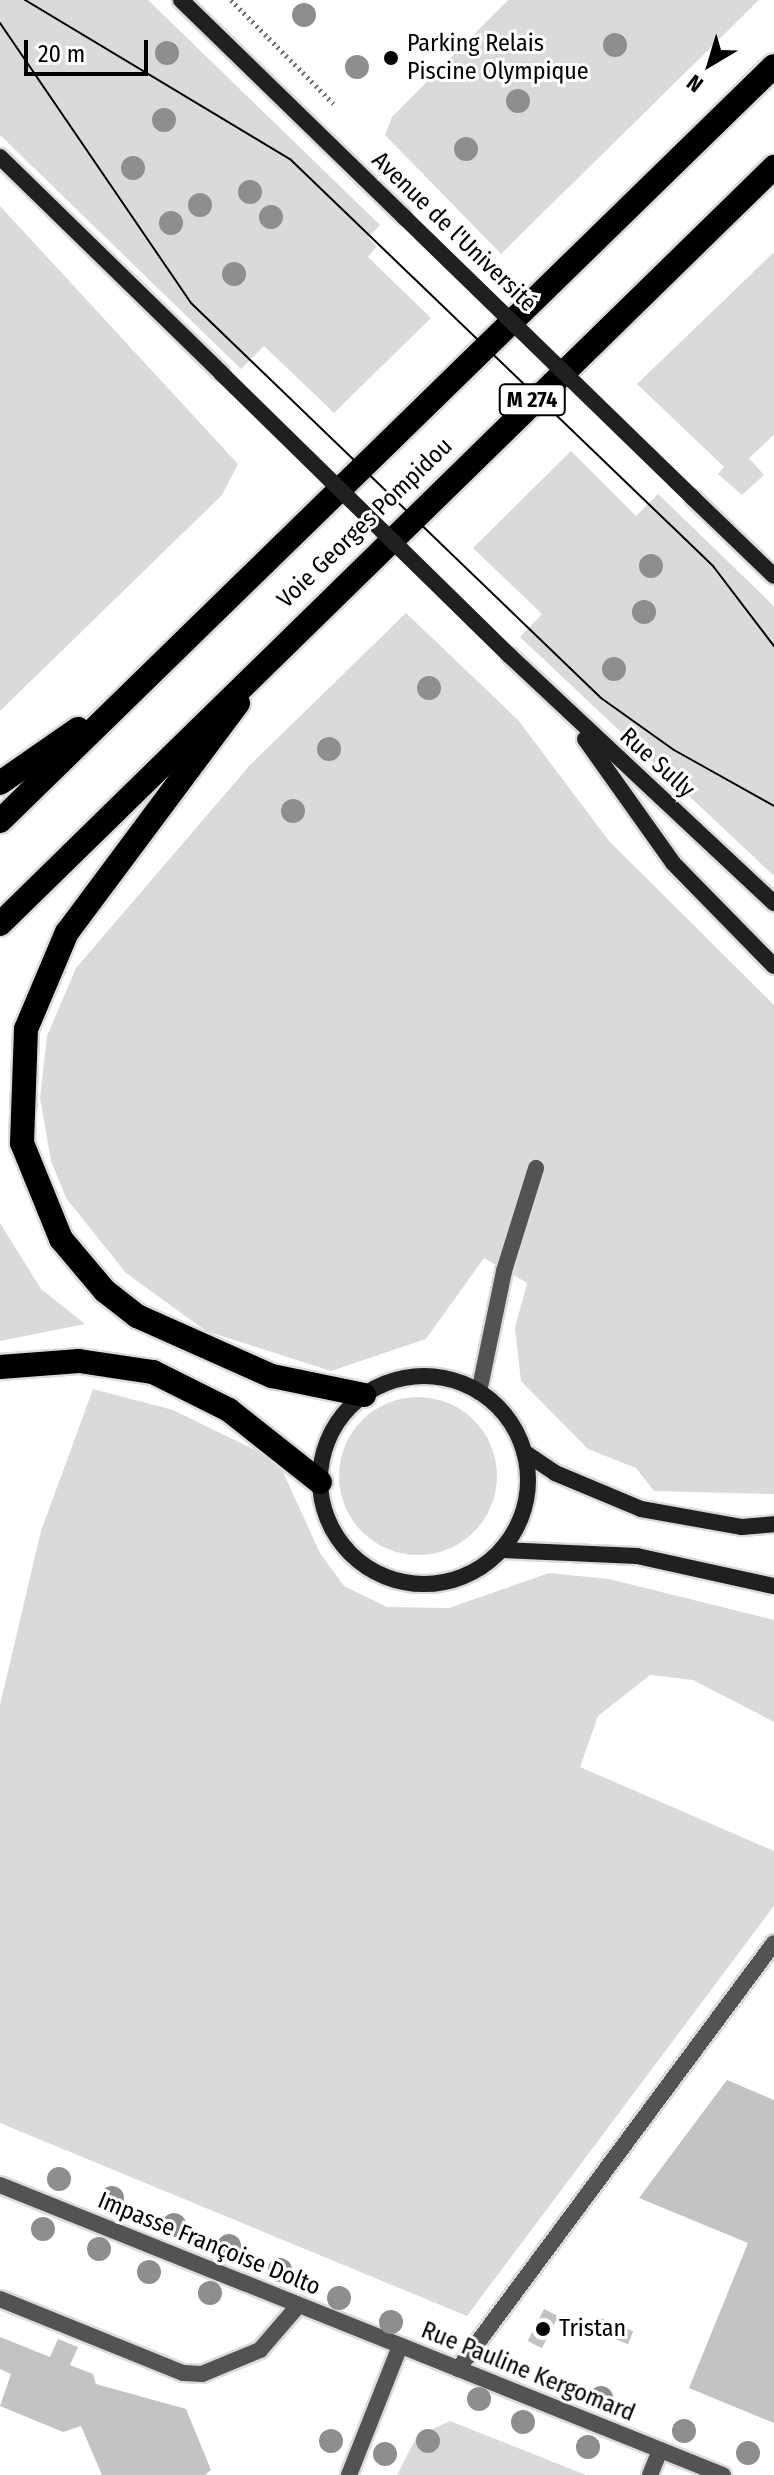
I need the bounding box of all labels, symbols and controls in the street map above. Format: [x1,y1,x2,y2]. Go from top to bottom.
scale bar [28,24,152,74]
north arrow [670,24,750,104]
place label: Parking Relais Piscine Olympique [407,30,589,86]
text: 20 m [38,40,85,68]
marker: Parking Relais Piscine Olympique [382,49,400,67]
text: N [681,69,708,98]
street label: Avenue de l'Université [366,146,542,318]
road number: M 274 [498,382,566,418]
street label: Voie Georges Pompidou [271,432,459,614]
street label: Rue Sully [614,722,700,804]
street label: Impasse Françoise Dolto [93,2186,325,2302]
place label: Tristan [559,2315,626,2343]
street label: Rue Pauline Kergomard [417,2316,639,2428]
marker: Tristan [534,2320,552,2338]

